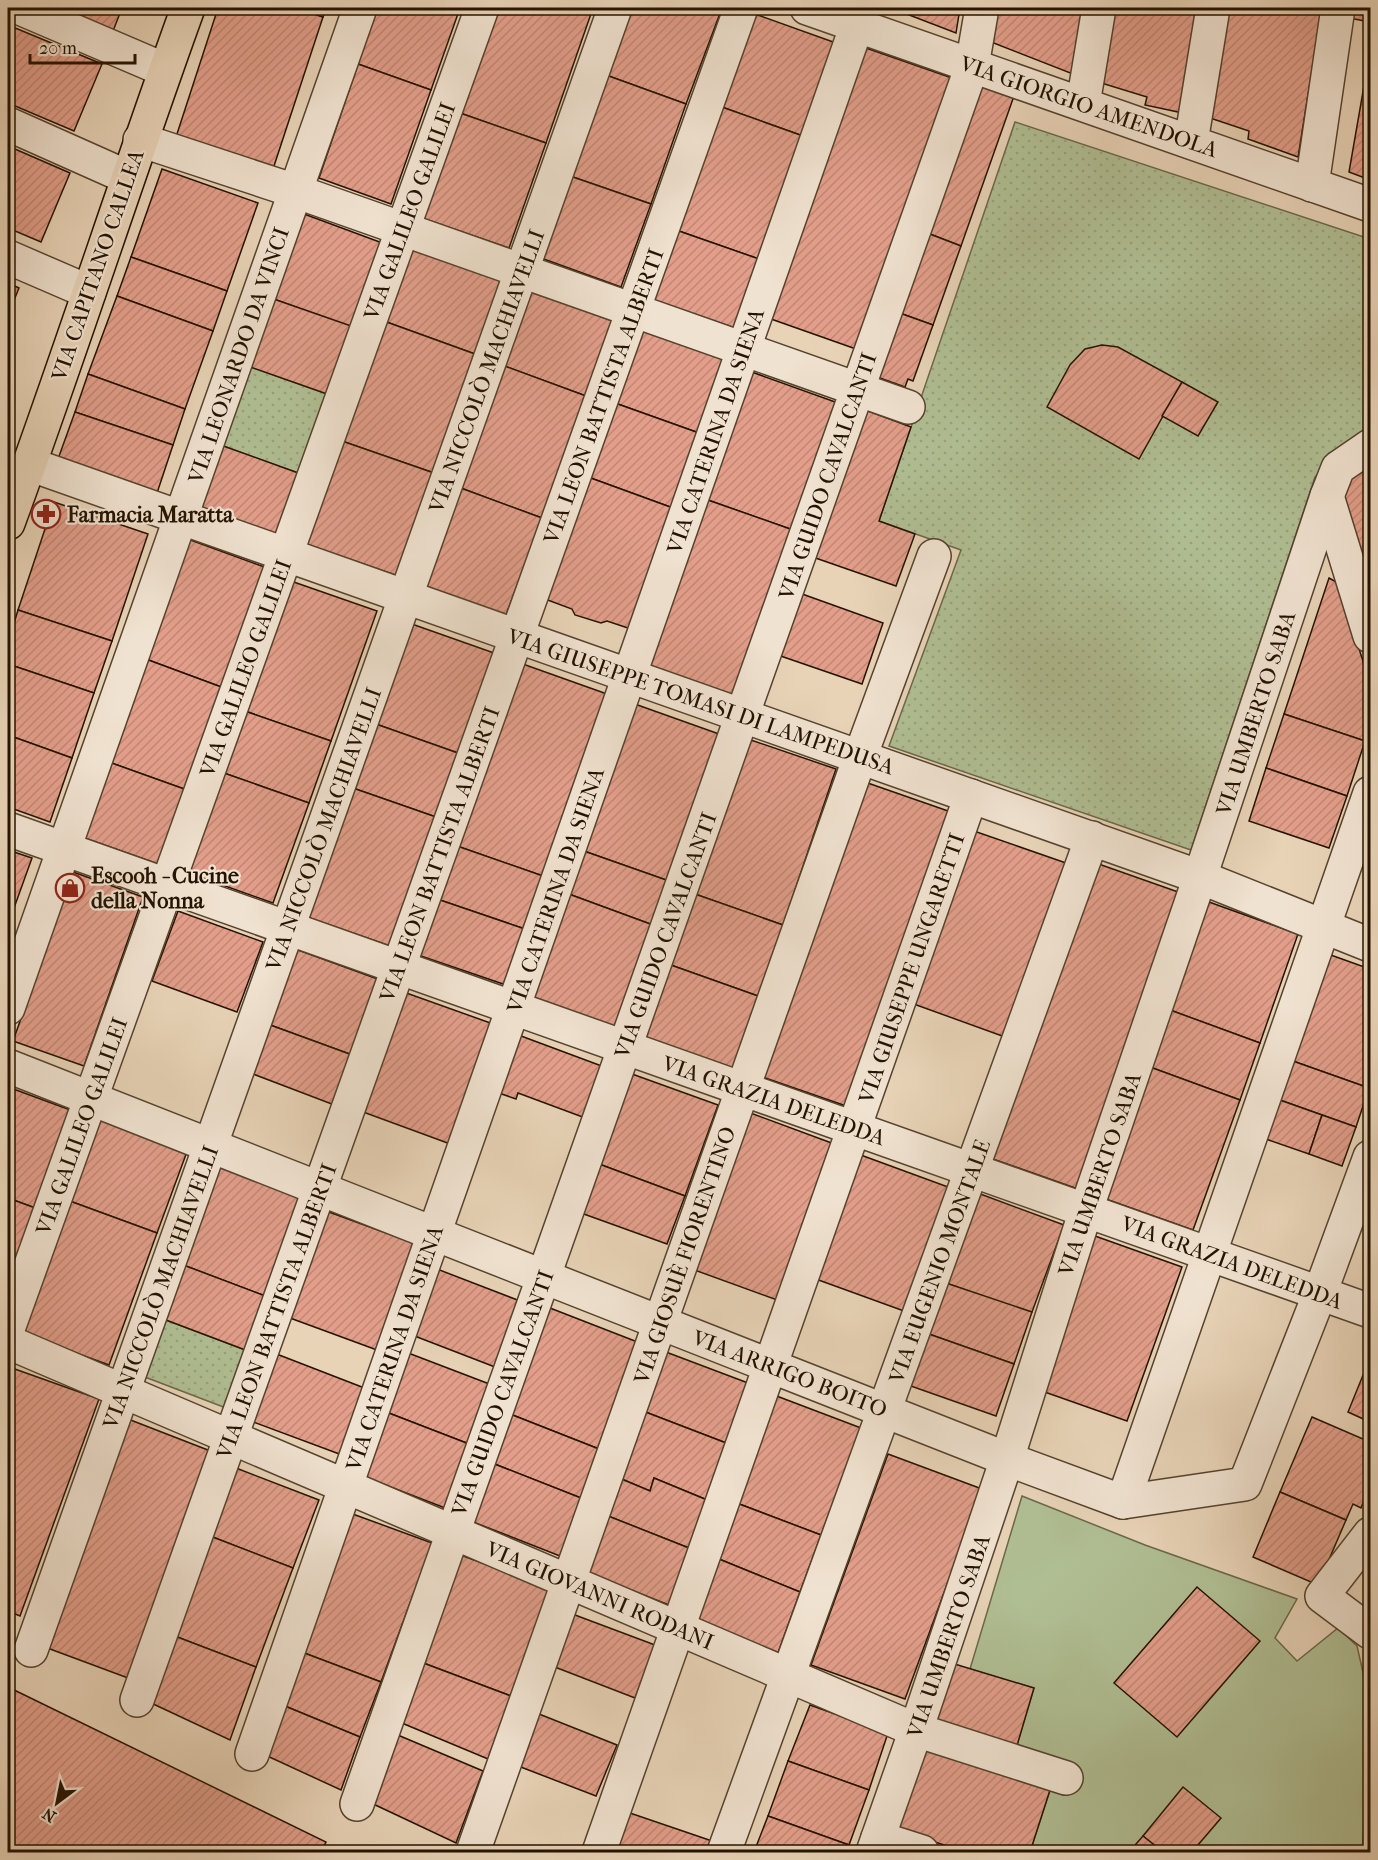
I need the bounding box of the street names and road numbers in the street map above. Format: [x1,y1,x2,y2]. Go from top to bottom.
street label: VIA GIORGIO AMENDOLA [955,50,1222,164]
street label: VIA GALILEO GALILEI [358,99,462,324]
street label: VIA CAPITANO CALLEA [46,145,150,385]
street label: VIA LEONARDO DA VINCI [183,223,295,488]
street label: VIA NICCOLÒ MACHIAVELLI [421,225,551,517]
street label: VIA LEON BATTISTA ALBERTI [538,245,670,548]
street label: VIA CATERINA DA SIENA [661,305,770,558]
street label: VIA GUIDO CAVALCANTI [773,349,883,604]
street label: VIA GALILEO GALILEI [194,556,298,781]
street label: VIA UMBERTO SABA [1210,607,1301,820]
street label: VIA GIUSEPPE TOMASI DI LAMPEDUSA [503,623,898,781]
street label: VIA NICCOLÒ MACHIAVELLI [258,683,388,975]
street label: VIA LEON BATTISTA ALBERTI [374,703,506,1006]
street label: VIA CATERINA DA SIENA [501,764,610,1017]
street label: VIA GUIDO CAVALCANTI [609,809,723,1063]
street label: VIA GIUSEPPE UNGARETTI [853,829,971,1108]
street label: VIA GALILEO GALILEI [30,1014,134,1239]
street label: VIA GRAZIA DELEDDA [658,1050,889,1152]
street label: VIA UMBERTO SABA [1053,1069,1147,1280]
street label: VIA GIOSUÈ FIORENTINO [627,1123,741,1388]
street label: VIA EUGENIO MONTALE [883,1136,996,1388]
street label: VIA NICCOLÒ MACHIAVELLI [95,1141,225,1433]
street label: VIA LEON BATTISTA ALBERTI [211,1160,343,1463]
street label: VIA GRAZIA DELEDDA [1116,1210,1347,1315]
street label: VIA CATERINA DA SIENA [340,1222,449,1475]
street label: VIA GUIDO CAVALCANTI [446,1267,560,1521]
street label: VIA ARRIGO BOITO [688,1324,891,1423]
street label: VIA UMBERTO SABA [902,1531,996,1742]
street label: VIA GIOVANNI RODANI [481,1536,718,1656]

